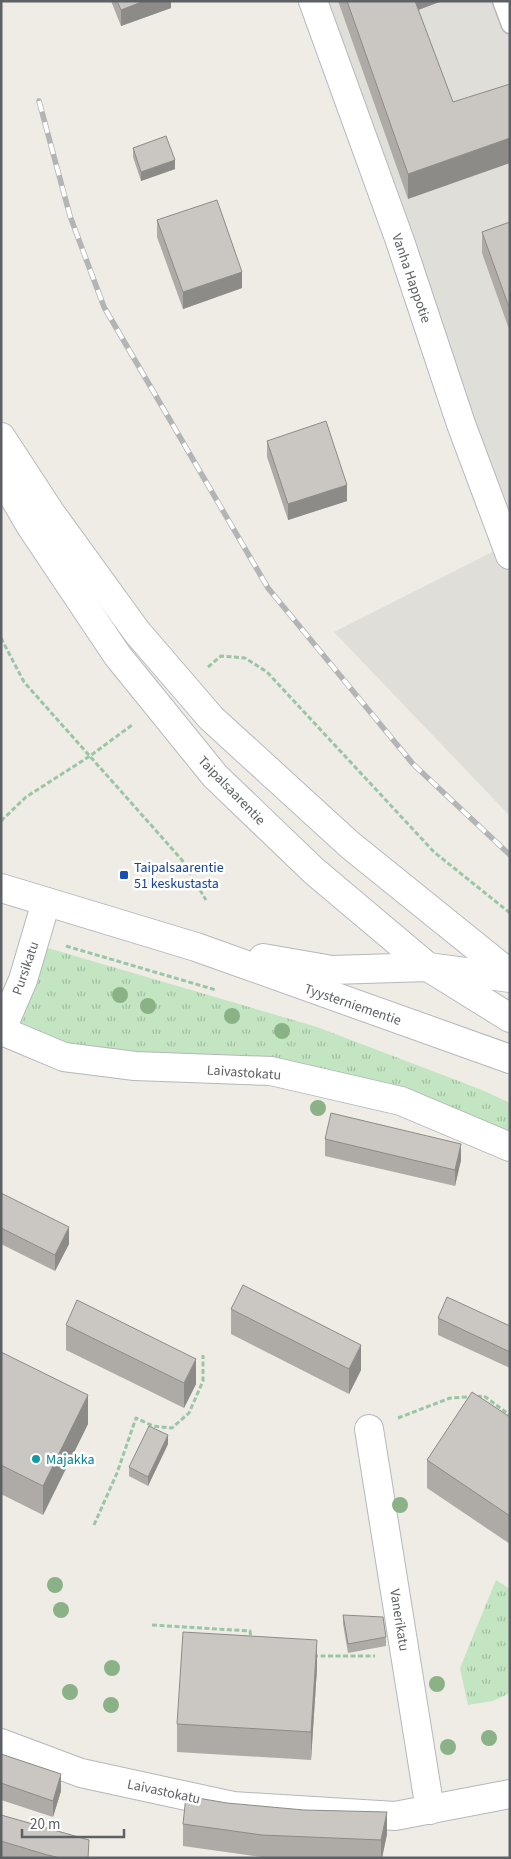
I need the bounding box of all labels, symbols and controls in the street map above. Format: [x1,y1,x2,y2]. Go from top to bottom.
street label: Vanha Happotie [386,231,436,326]
street label: Taipalsaarentie [193,752,270,830]
place label: Taipalsaarentie 51 keskustasta [134,858,224,894]
marker: Taipalsaarentie 51 keskustasta [118,869,130,881]
street label: Pursikatu [7,939,44,998]
street label: Tyysterniementie [301,979,404,1031]
street label: Laivastokatu [206,1060,282,1086]
place label: Majakka [46,1450,95,1470]
marker: Majakka [30,1453,42,1465]
street label: Vanerikatu [384,1588,414,1653]
street label: Laivastokatu [125,1774,202,1809]
scale bar [22,1806,125,1838]
text: 20 m [30,1814,60,1835]

